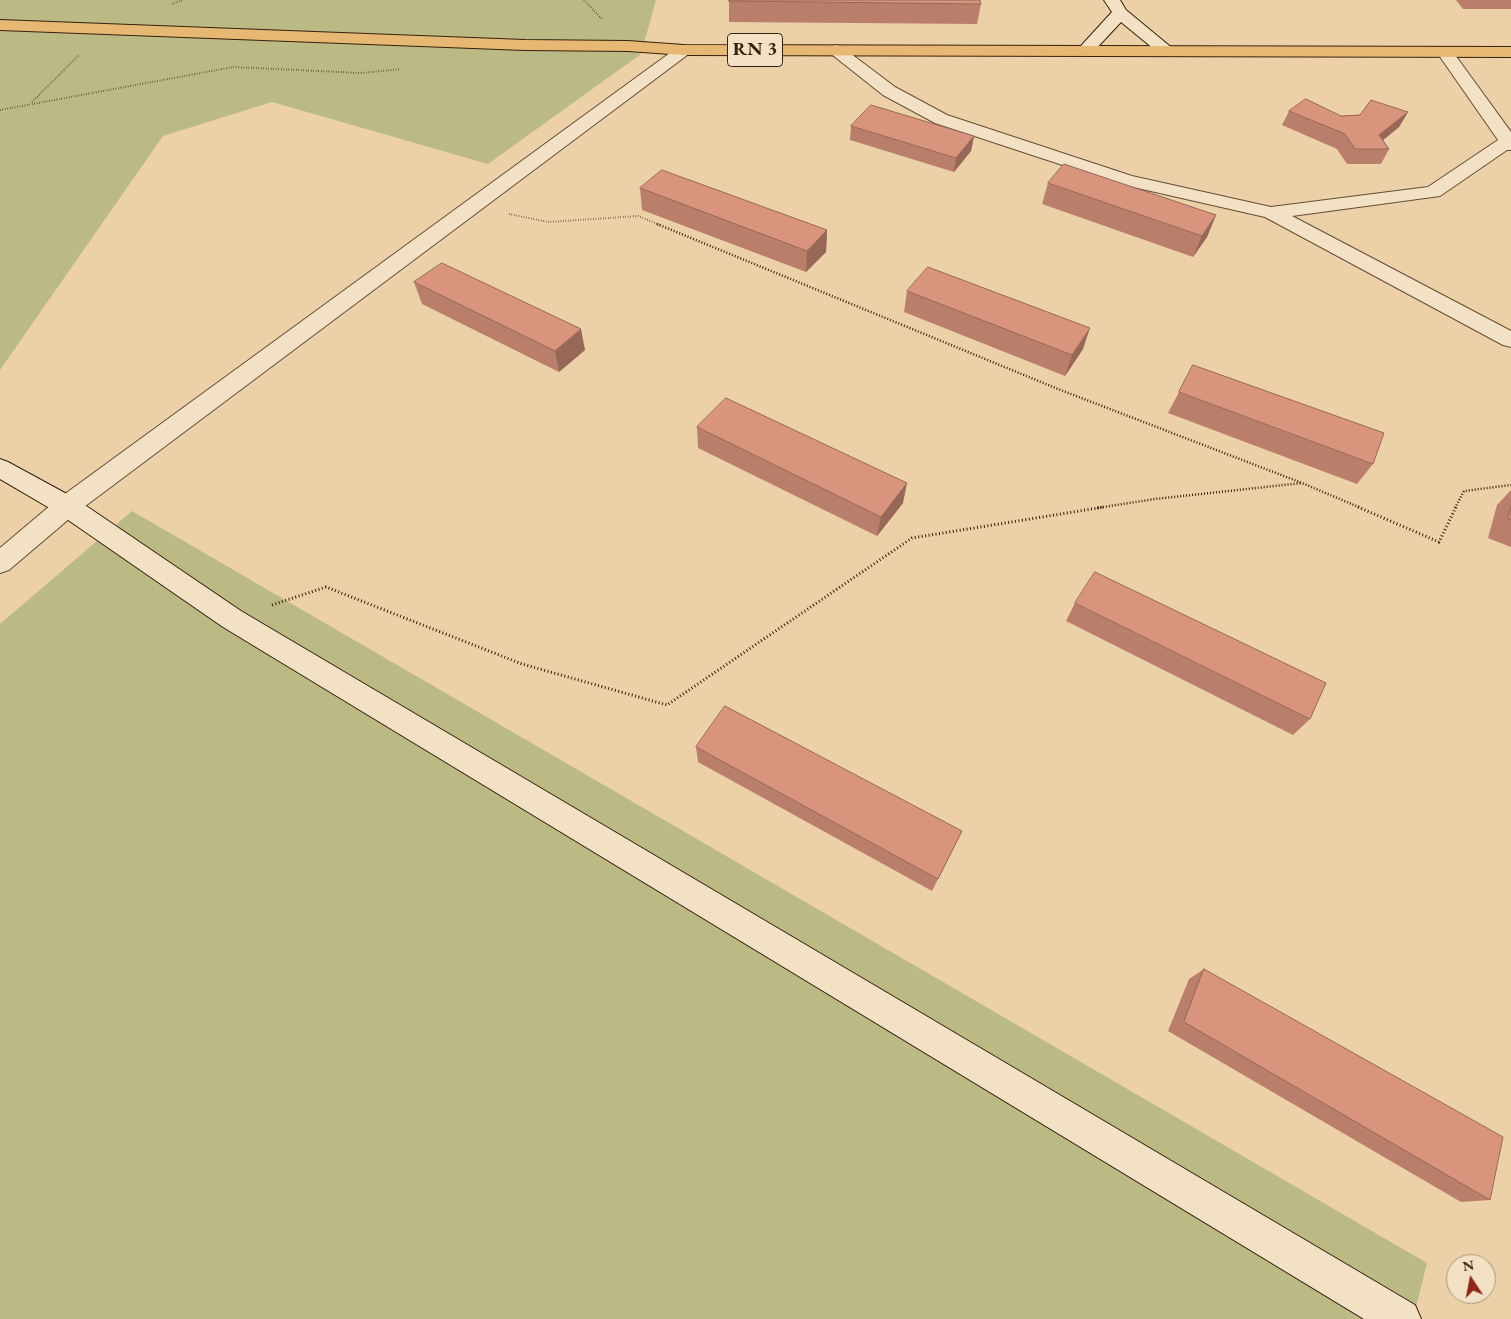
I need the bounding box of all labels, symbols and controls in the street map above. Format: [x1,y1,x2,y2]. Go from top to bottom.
road number: RN 3 [728,34,782,66]
north arrow [1446,1254,1496,1304]
text: N [1461,1255,1476,1275]

